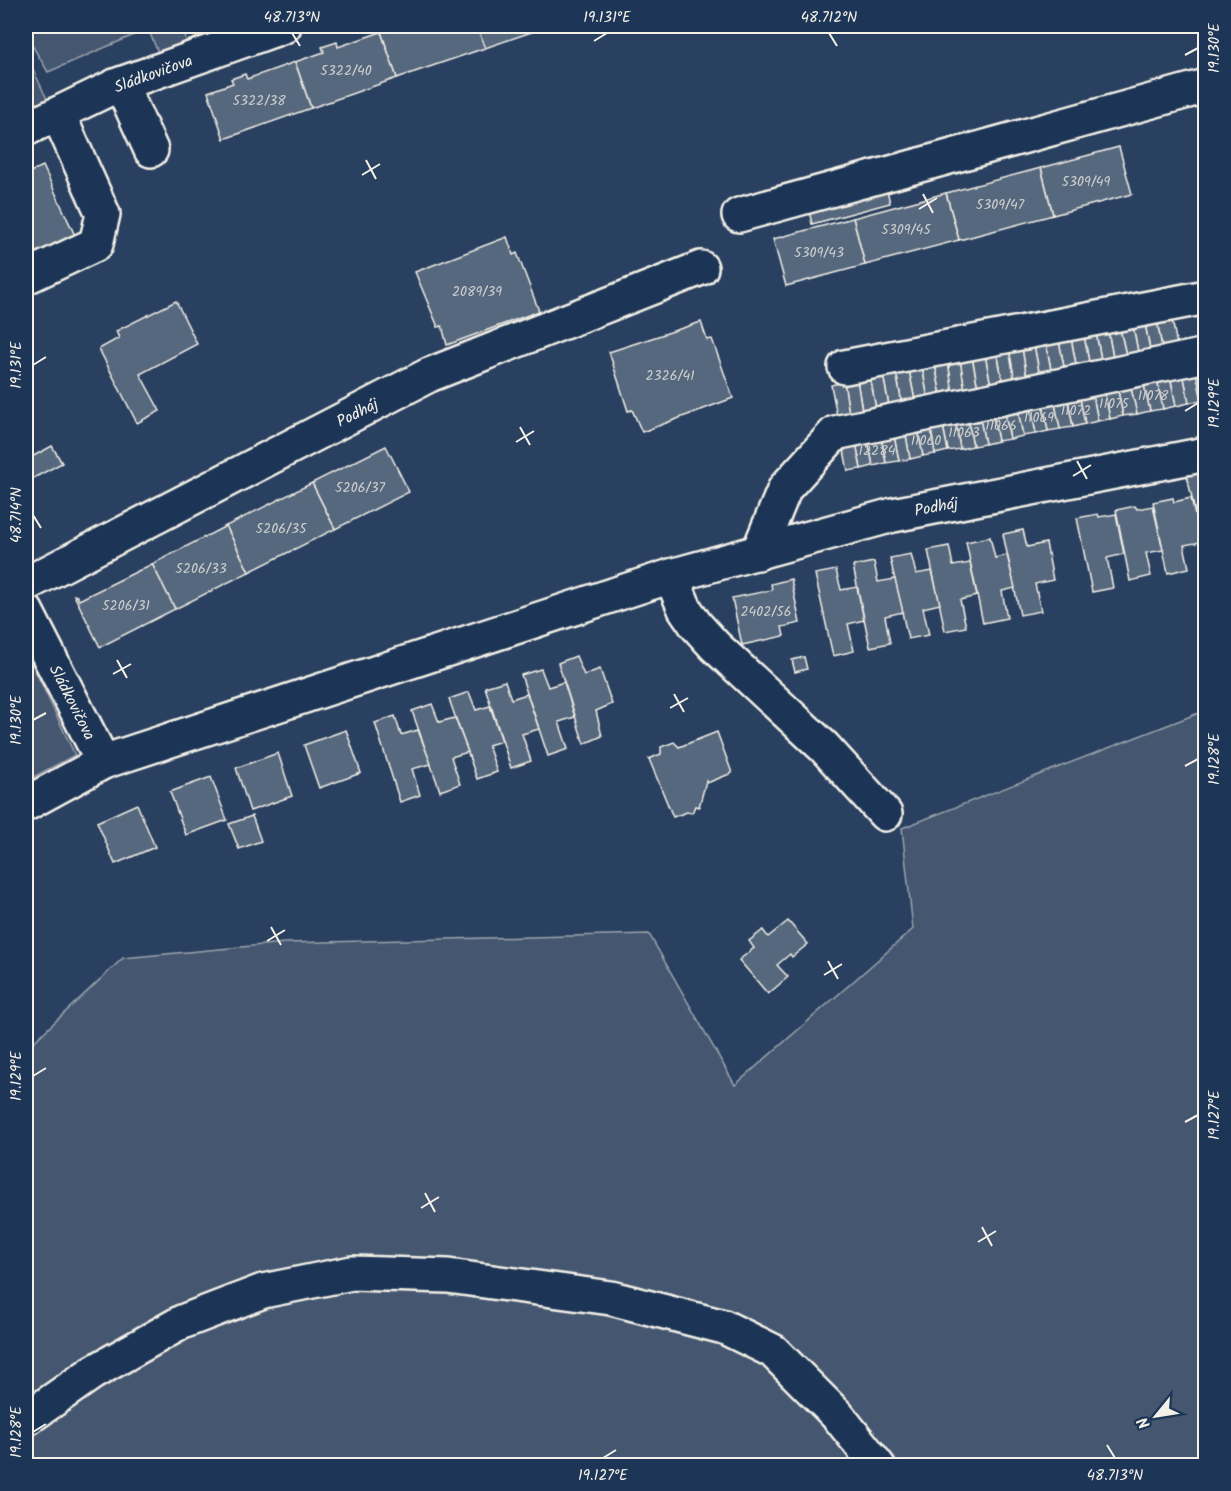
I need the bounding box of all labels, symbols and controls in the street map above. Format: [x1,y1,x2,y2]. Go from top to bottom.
text: 48.713°N [264,6,320,30]
text: 19.131°E [583,6,632,30]
text: 48.712°N [801,6,857,30]
text: 19.130°E [1203,22,1227,73]
street label: Sládkovičova [111,49,196,100]
house number: 5322/40 [320,60,372,82]
house number: 5322/38 [232,90,286,112]
house number: 5309/49 [1062,171,1111,193]
house number: 5309/47 [976,194,1025,216]
house number: 5309/45 [881,219,932,241]
house number: 5309/43 [794,242,844,264]
house number: 2089/39 [452,281,502,303]
text: 19.131°E [5,340,29,389]
house number: 2326/41 [645,365,695,387]
text: 19.129°E [1203,377,1227,428]
house number: 11078 [1138,385,1169,407]
street label: Podháj [332,392,384,434]
house number: 11075 [1099,393,1130,415]
house number: 11072 [1061,400,1091,422]
house number: 11069 [1024,407,1054,429]
house number: 11066 [985,415,1017,437]
house number: 11063 [948,422,980,444]
house number: 11060 [911,430,941,452]
house number: 12284 [859,440,896,462]
house number: 5206/37 [335,477,385,499]
text: 48.714°N [5,487,29,543]
street label: Podháj [912,491,961,524]
house number: 5206/35 [256,518,308,540]
house number: 5206/33 [175,558,227,580]
house number: 5206/31 [102,595,150,617]
house number: 2402/56 [740,601,792,623]
street label: Sládkovičova [42,661,101,745]
text: 19.130°E [5,694,29,745]
text: 19.128°E [1203,732,1227,785]
text: 19.129°E [5,1050,29,1101]
text: 19.127°E [1203,1089,1227,1140]
north arrow [1126,1386,1186,1446]
text: 19.128°E [5,1405,29,1458]
text: N [1131,1412,1158,1433]
text: 19.127°E [578,1464,629,1488]
text: 48.713°N [1087,1464,1143,1488]

